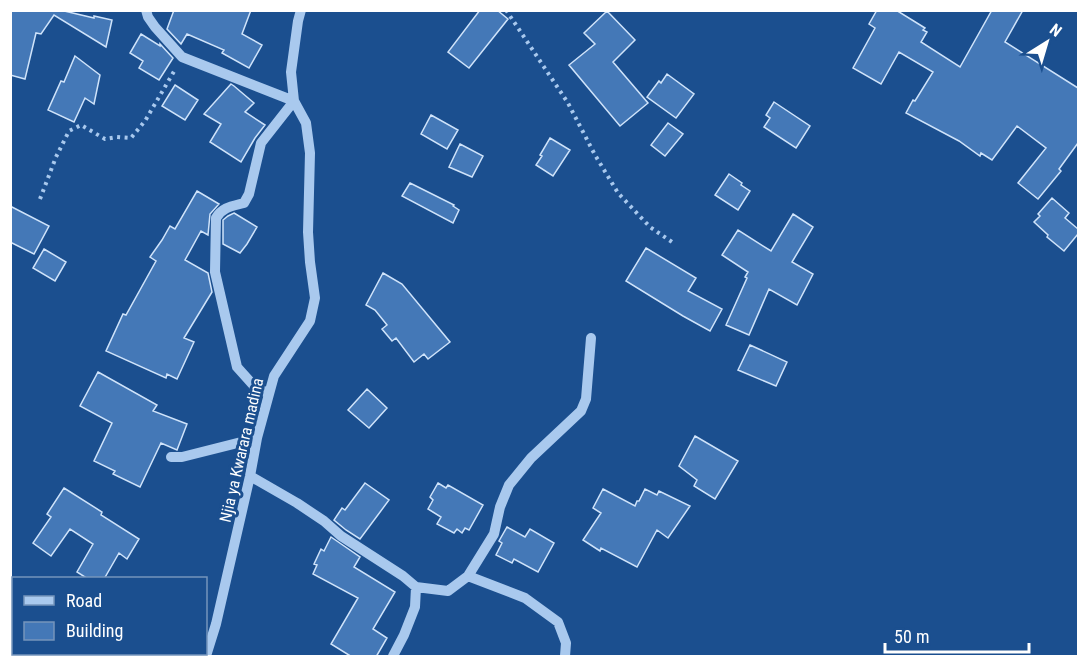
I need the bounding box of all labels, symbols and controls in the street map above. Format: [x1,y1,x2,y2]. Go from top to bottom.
north arrow [1017,12,1077,72]
text: N [1046,20,1065,41]
street label: Njia ya Kwarara madina [216,376,267,524]
legend [12,577,207,655]
text: Road [66,590,102,611]
scale bar [885,616,1029,654]
text: Building [66,620,123,641]
text: 50 m [894,626,929,647]

